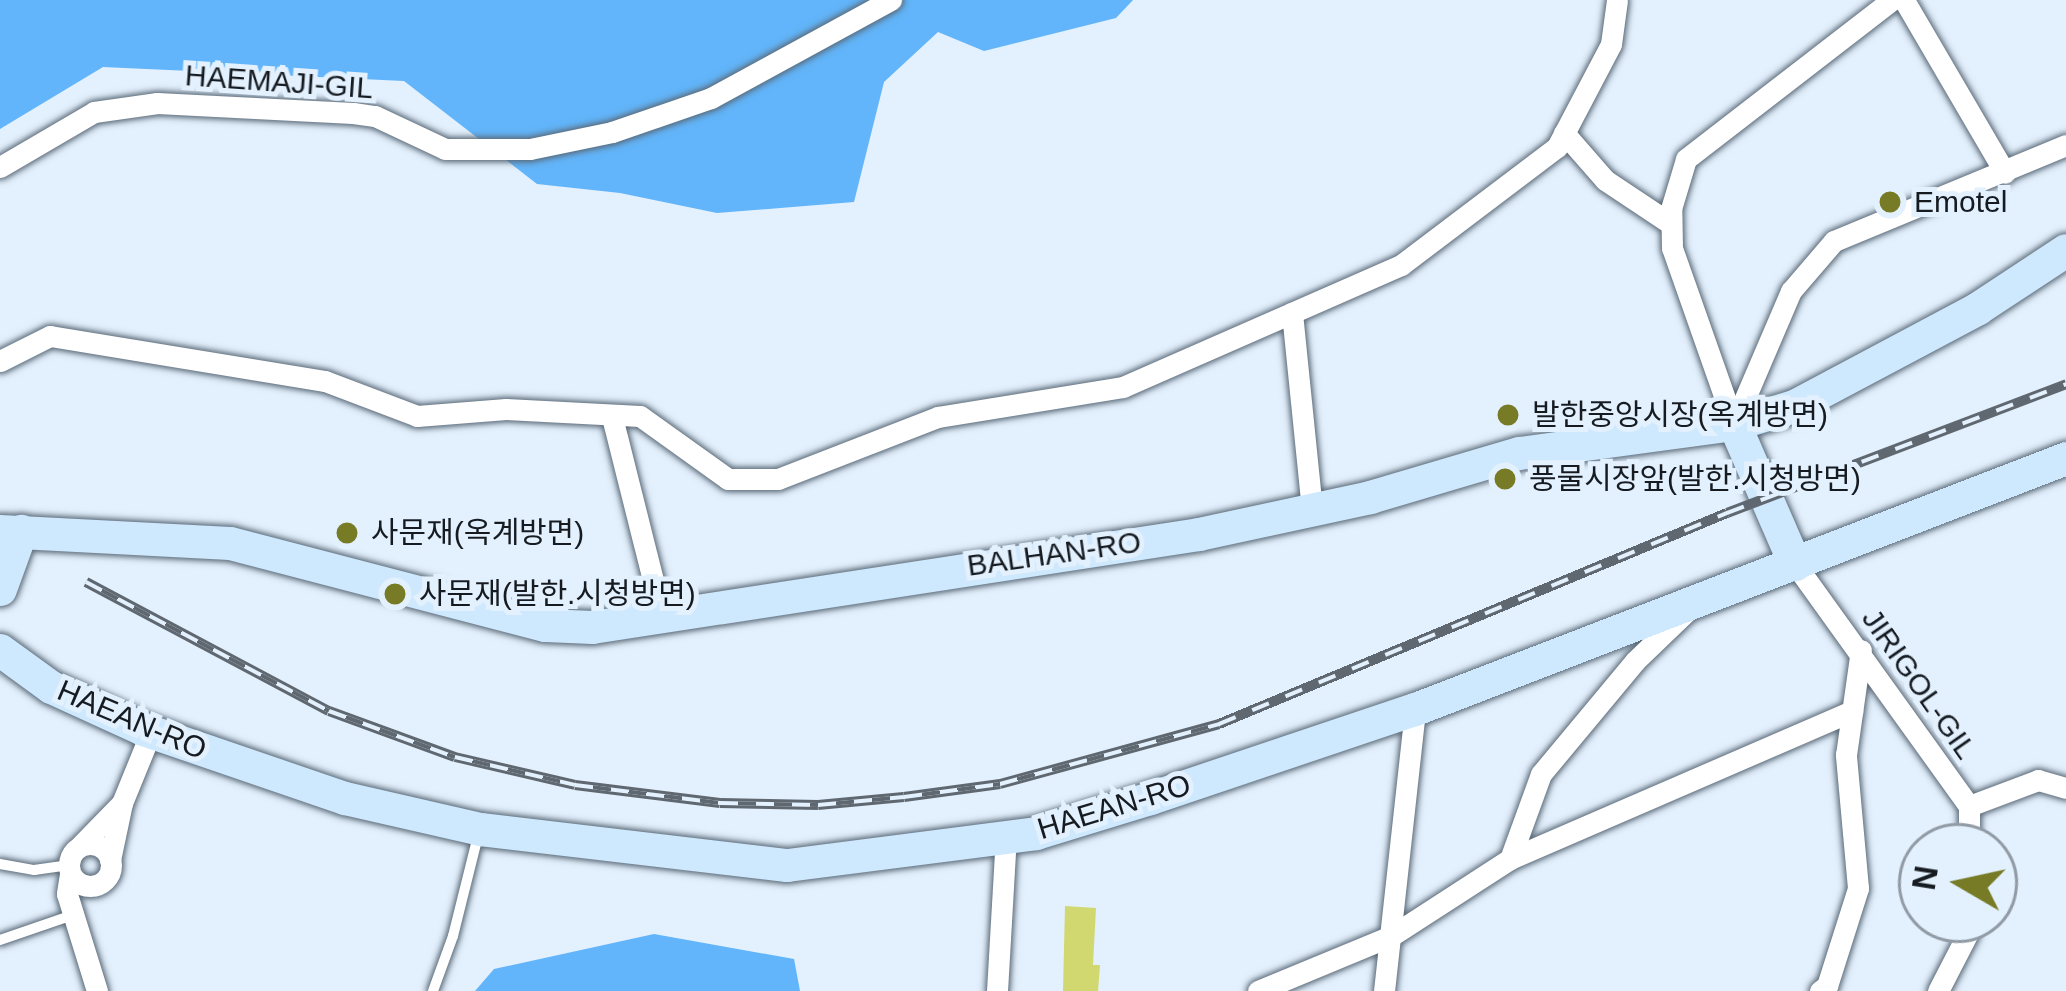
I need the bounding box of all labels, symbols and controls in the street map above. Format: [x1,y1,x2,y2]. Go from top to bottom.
street label: HAEMAJI-GIL [184,57,374,107]
place label: Emotel [1914,184,2007,220]
marker: Emotel [1877,189,1903,215]
place label: 발한중앙시장(옥계방면) [1532,397,1828,433]
marker: 발한중앙시장(옥계방면) [1495,402,1521,428]
place label: 풍물시장앞(발한.시청방면) [1529,461,1861,497]
marker: 풍물시장앞(발한.시청방면) [1492,466,1518,492]
place label: 사문재(옥계방면) [371,515,584,551]
marker: 사문재(옥계방면) [334,520,360,546]
street label: BALHAN-RO [965,524,1143,584]
place label: 사문재(발한.시청방면) [419,576,696,612]
marker: 사문재(발한.시청방면) [382,581,408,607]
street label: JIRIGOL-GIL [1854,602,1984,766]
street label: HAEAN-RO [52,672,212,768]
street label: HAEAN-RO [1033,767,1195,847]
north arrow [1898,823,2018,943]
text: N [1905,863,1945,892]

